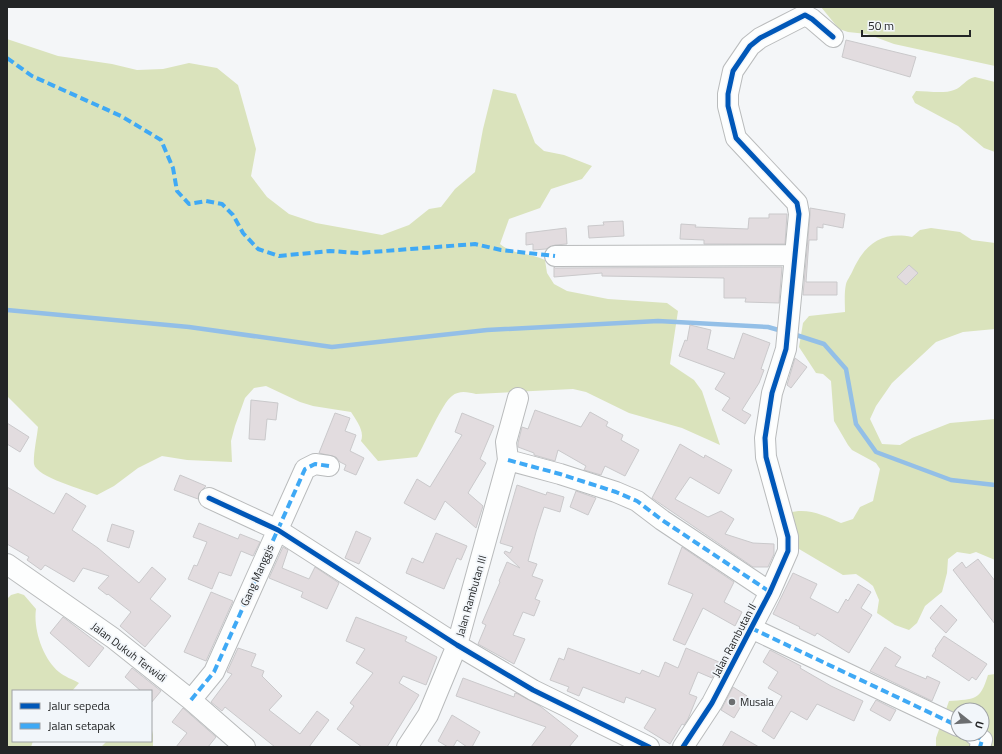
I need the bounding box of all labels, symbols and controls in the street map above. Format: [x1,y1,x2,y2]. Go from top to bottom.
scale bar [862,12,970,38]
text: 50 m [868,16,894,35]
street label: Gang Manggis [236,542,278,608]
street label: Jalan Rambutan III [452,553,490,639]
street label: Jalan Rambutan II [708,600,760,680]
street label: Jalan Dukuh Terwidi [88,618,170,686]
legend [12,690,152,742]
place label: Musala [740,694,774,710]
text: Jalur sepeda [48,696,110,715]
marker: Musala [727,697,737,707]
north arrow [950,702,990,742]
text: Jalan setapak [48,716,116,735]
text: U [971,719,988,731]

